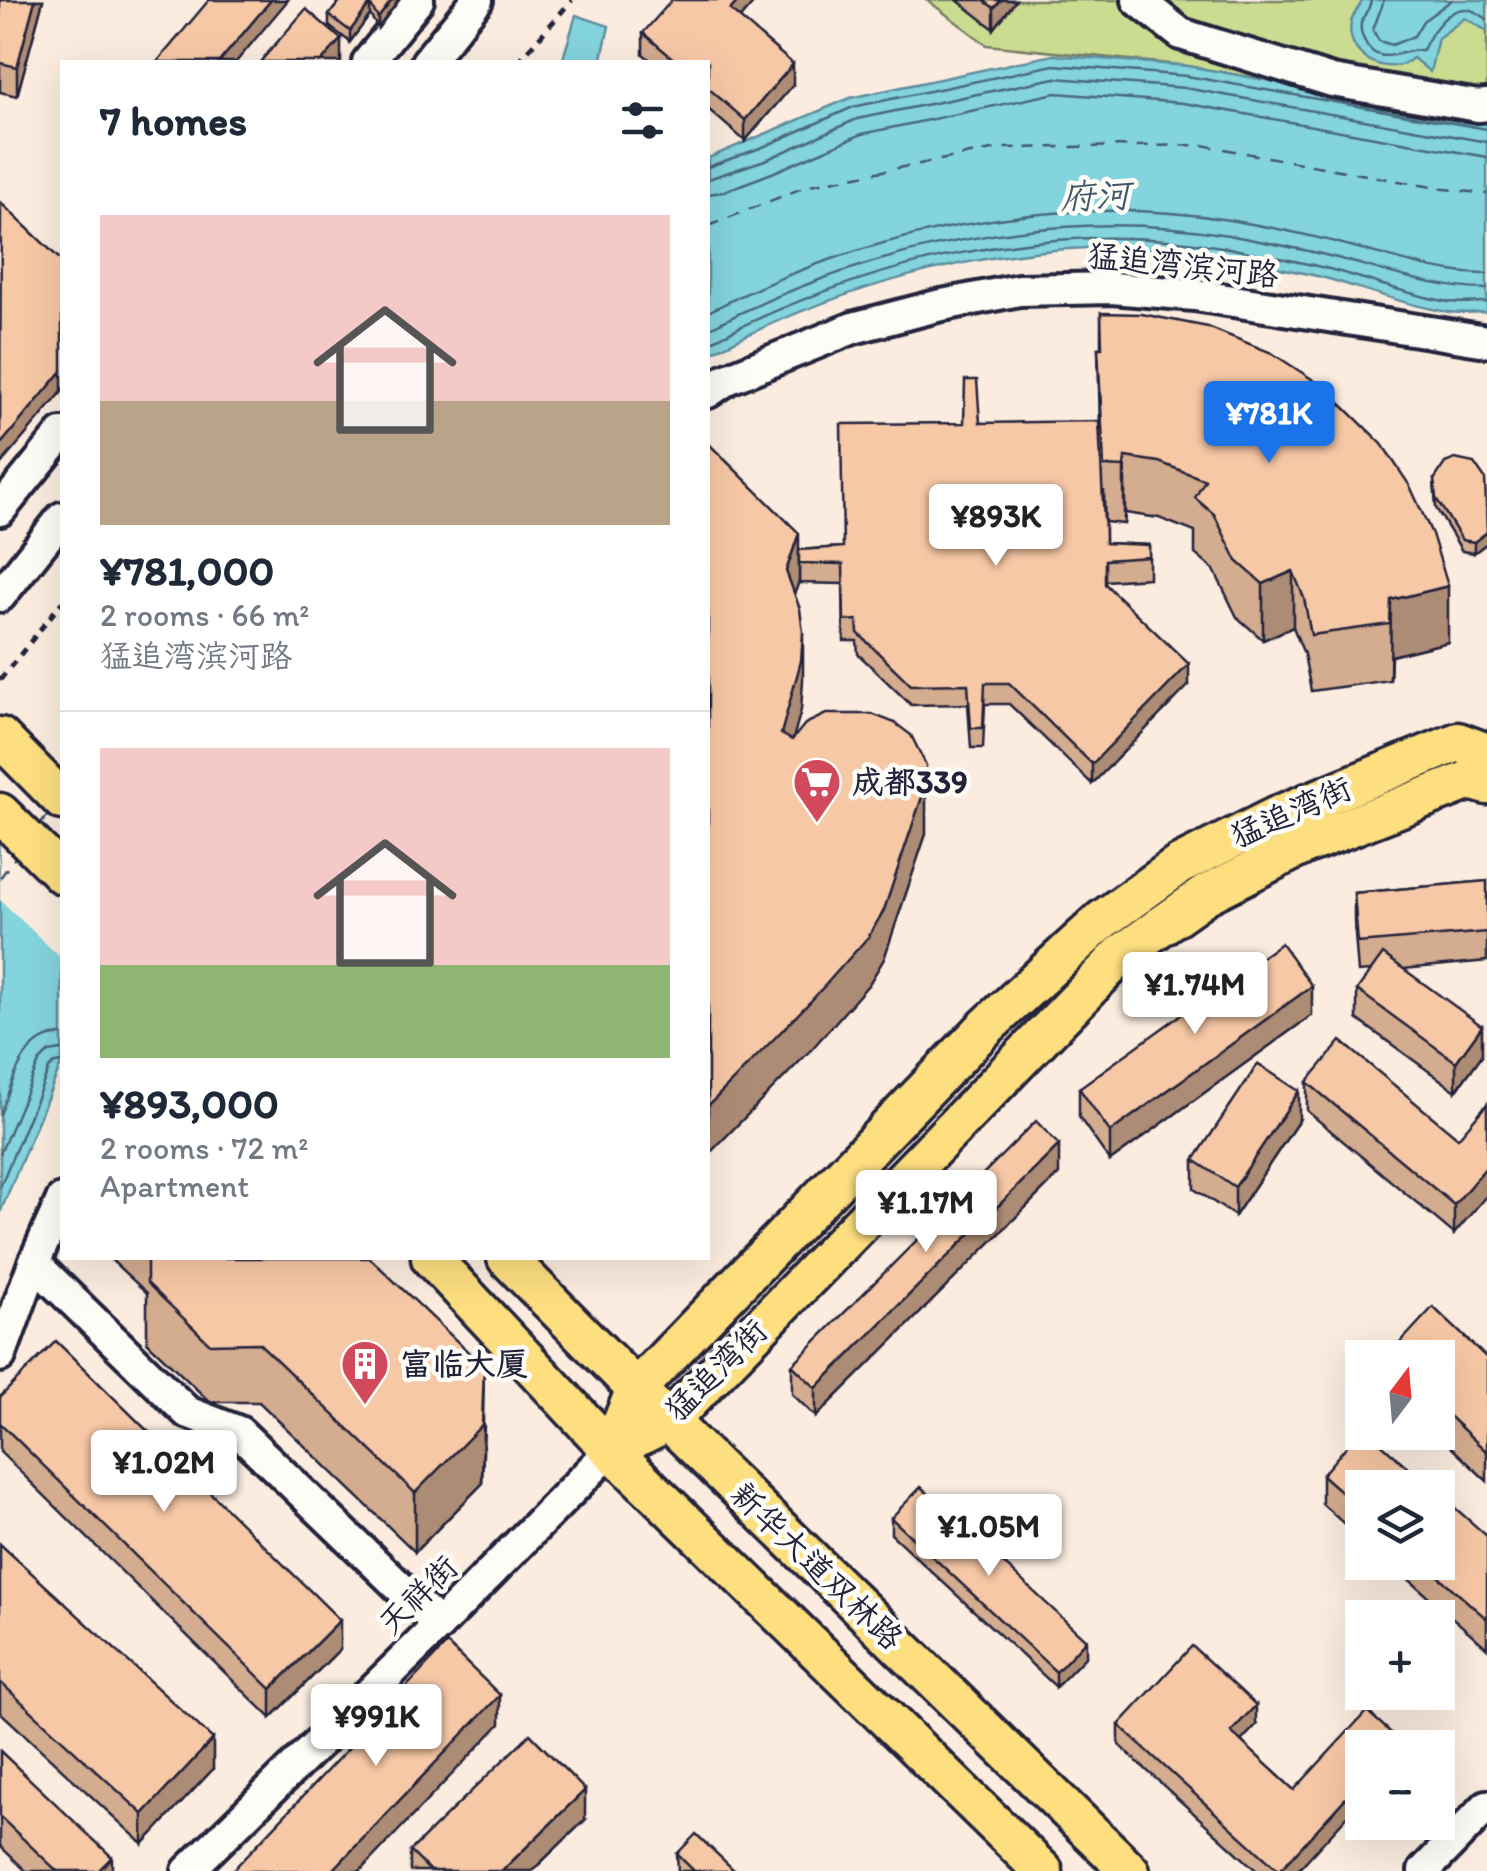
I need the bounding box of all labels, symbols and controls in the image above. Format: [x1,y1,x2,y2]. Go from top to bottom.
icon: filters [615,93,670,148]
text: 7 homes [100,95,247,146]
water label: 府河 [1059,174,1136,218]
street label: 猛追湾滨河路 [1086,236,1280,294]
icon: home [295,280,475,460]
pin: ¥781K [1199,381,1339,466]
text: ¥781K [1226,394,1312,432]
pin: ¥893K [926,484,1066,569]
text: ¥893K [951,497,1041,535]
text: ¥781,000 [100,545,274,596]
text: 2 rooms · 66 m² [100,596,310,634]
text: 猛追湾滨河路 [100,637,292,675]
supermarket icon: 成都339 [791,756,843,824]
place label: 成都339 [852,763,968,801]
street label: 猛追湾街 [1225,769,1357,855]
icon: home [295,813,475,993]
pin: ¥1.74M [1114,952,1276,1037]
text: ¥1.74M [1145,965,1245,1003]
text: ¥893,000 [100,1078,279,1129]
text: 2 rooms · 72 m² [100,1129,308,1167]
text: Apartment [100,1167,249,1205]
pin: ¥1.17M [845,1170,1007,1255]
text: ¥1.17M [878,1183,974,1221]
street label: 猛追湾街 [657,1311,775,1429]
building icon: 富临大厦 [339,1338,391,1406]
north arrow [1345,1340,1455,1450]
map controls [1345,1340,1455,1840]
place label: 富临大厦 [400,1345,528,1383]
pin: ¥1.02M [83,1430,245,1515]
text: ¥1.02M [113,1443,215,1481]
button: layers [1345,1470,1455,1580]
street label: 新华大道双林路 [723,1475,911,1657]
pin: ¥1.05M [908,1494,1070,1579]
text: ¥1.05M [938,1507,1040,1545]
street label: 天祥街 [371,1548,465,1642]
button: + [1345,1600,1455,1710]
pin: ¥991K [306,1684,446,1769]
text: ¥991K [333,1697,419,1735]
button: − [1345,1730,1455,1840]

